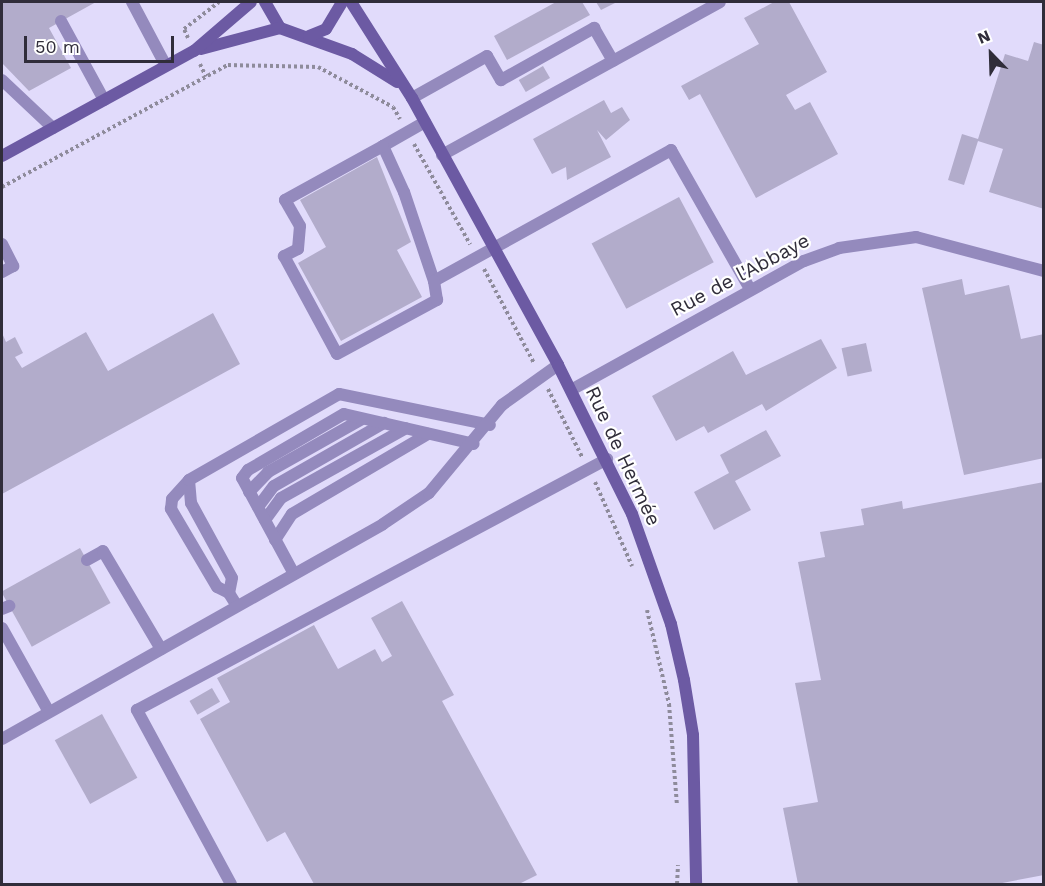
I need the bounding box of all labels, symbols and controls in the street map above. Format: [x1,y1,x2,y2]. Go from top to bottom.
scale bar [27,24,177,62]
north arrow [961,24,1021,84]
text: N [975,26,993,48]
text: 50 m [35,36,80,57]
street label: Rue de l'Abbaye [666,228,814,322]
street label: Rue de Hermée [580,382,666,530]

